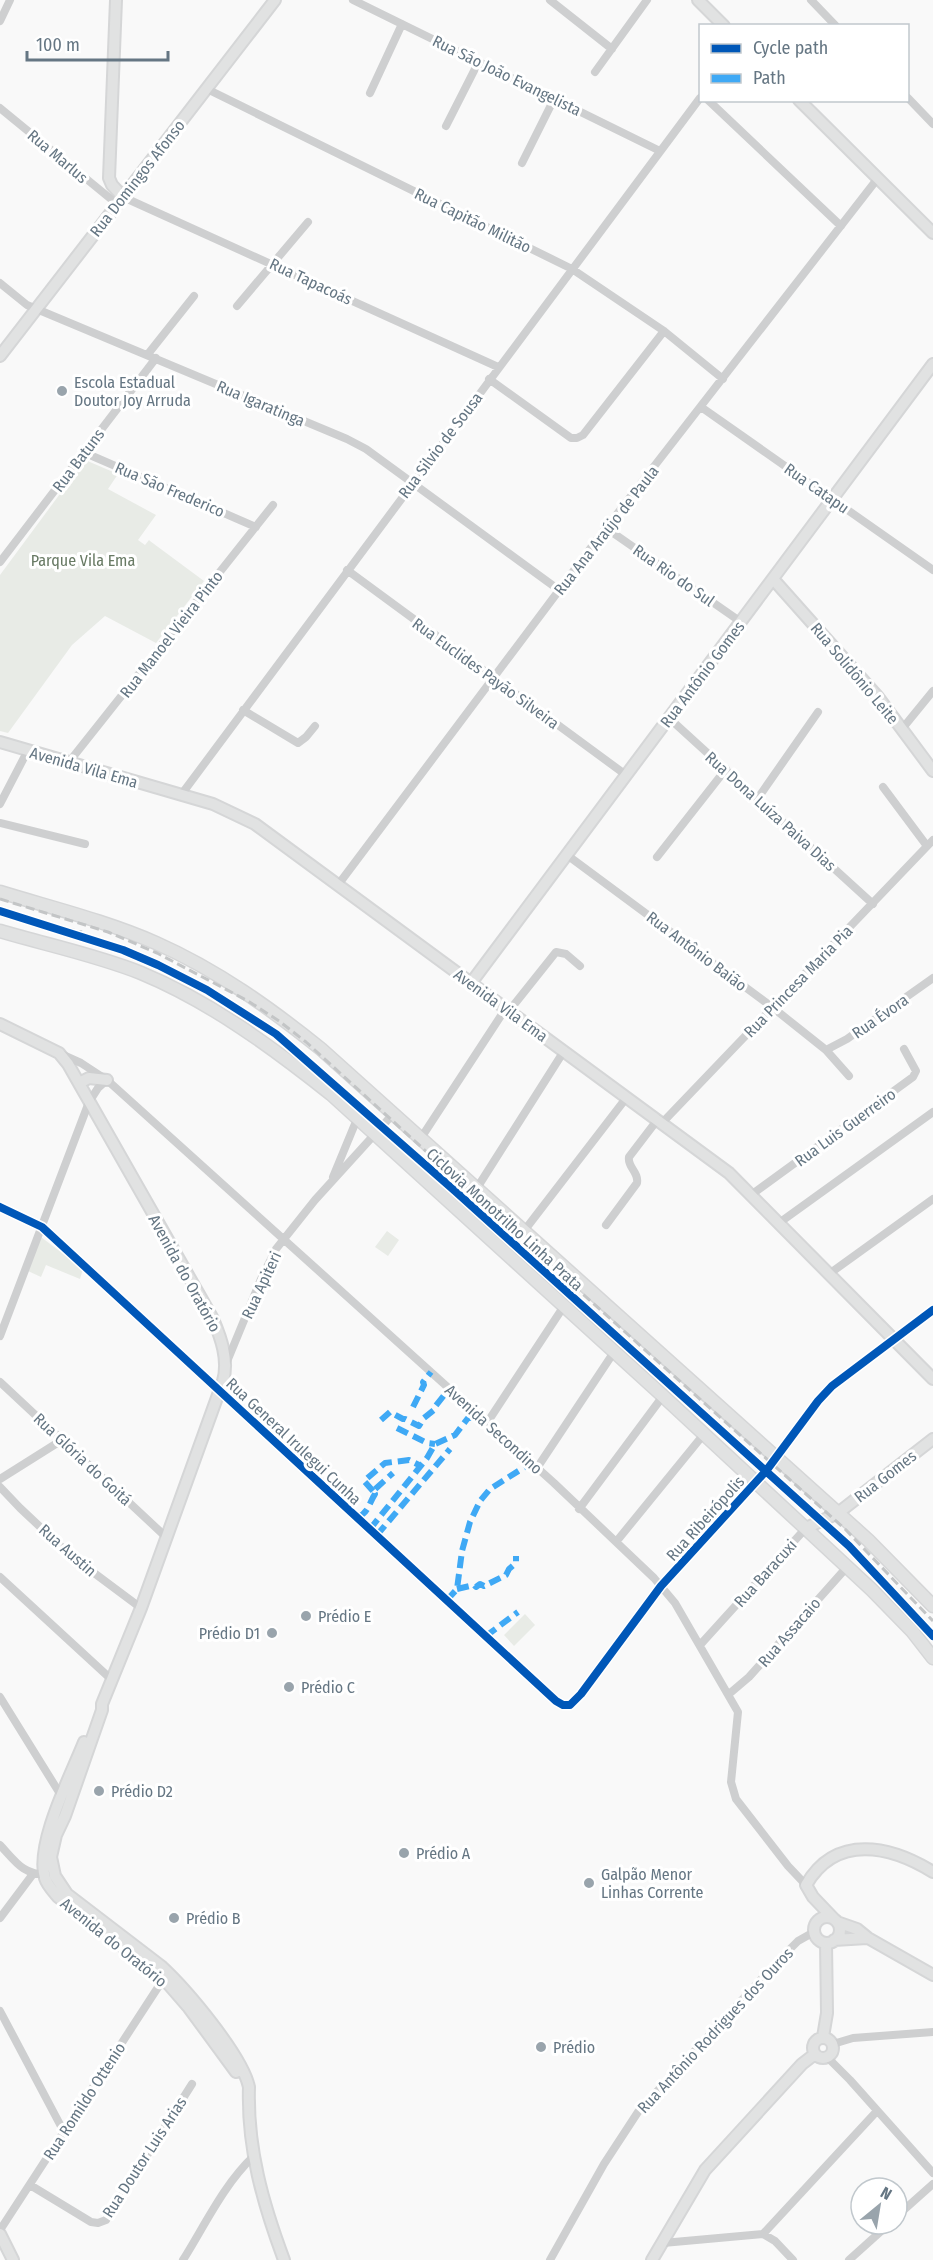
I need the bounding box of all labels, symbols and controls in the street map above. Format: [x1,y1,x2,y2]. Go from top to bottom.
scale bar [27,24,168,62]
legend [699,24,909,102]
street label: Rua São João Evangelista [429,31,584,120]
text: 100 m [36,34,80,56]
text: Cycle path [753,37,828,59]
text: Path [753,67,786,89]
street label: Rua Domingos Afonso [86,116,189,240]
street label: Rua Marlus [24,126,92,187]
street label: Rua Capitão Militão [411,184,534,257]
street label: Rua Tapacoás [267,254,355,309]
place label: Escola Estadual Doutor Joy Arruda [74,373,191,410]
street label: Rua Igaratinga [214,376,308,431]
marker: Escola Estadual Doutor Joy Arruda [55,384,69,398]
street label: Rua Silvio de Sousa [394,389,486,502]
street label: Rua Batuns [48,425,108,496]
street label: Rua São Frederico [112,458,227,521]
street label: Rua Catapu [781,459,853,518]
street label: Rua Ana Araújo de Paula [550,462,663,599]
street label: Rua Rio do Sul [629,540,718,610]
park label: Parque Vila Ema [31,551,135,570]
street label: Rua Manoel Vieira Pinto [116,567,227,701]
street label: Rua Euclides Payão Silveira [409,614,563,733]
street label: Rua Antônio Gomes [656,617,749,731]
street label: Rua Solidônio Leite [807,619,903,728]
street label: Avenida Vila Ema [28,743,140,792]
street label: Rua Dona Luíza Paiva Dias [701,748,840,875]
street label: Rua Antônio Baião [643,908,751,995]
street label: Rua Princesa Maria Pia [740,921,857,1041]
street label: Avenida Vila Ema [450,965,551,1046]
street label: Rua Évora [849,990,912,1043]
street label: Rua Luis Guerreiro [791,1084,899,1170]
street label: Ciclovia Monotrilho Linha Prata [422,1144,587,1295]
street label: Avenida do Oratório [144,1211,225,1335]
street label: Rua Apiteri [238,1248,285,1322]
street label: Rua General Irulegui Cunha [222,1374,365,1509]
street label: Avenida Secondino [441,1381,546,1478]
street label: Rua Glória do Goitá [30,1409,136,1510]
street label: Rua Gomes [851,1446,920,1506]
street label: Rua Ribeirópolis [662,1472,748,1565]
street label: Rua Austin [35,1520,100,1581]
street label: Rua Baracuxi [730,1536,801,1611]
street label: Rua Assacaio [754,1594,825,1671]
place label: Prédio E [318,1607,371,1626]
marker: Prédio E [299,1609,313,1623]
place label: Prédio D1 [199,1624,260,1643]
marker: Prédio D1 [265,1626,279,1640]
place label: Prédio C [301,1678,355,1697]
marker: Prédio C [282,1680,296,1694]
place label: Prédio D2 [111,1782,173,1801]
marker: Prédio D2 [92,1784,106,1798]
place label: Prédio A [416,1844,471,1863]
marker: Prédio A [397,1846,411,1860]
place label: Galpão Menor Linhas Corrente [601,1865,704,1902]
marker: Galpão Menor Linhas Corrente [582,1876,596,1890]
street label: Avenida do Oratório [57,1894,171,1991]
place label: Prédio B [186,1909,241,1928]
marker: Prédio B [167,1911,181,1925]
street label: Rua Antônio Rodrigues dos Ouros [634,1944,797,2117]
place label: Prédio [553,2038,595,2057]
street label: Rua Romildo Ottenio [39,2039,129,2163]
marker: Prédio [534,2040,548,2054]
street label: Rua Doutor Luis Arias [98,2093,191,2221]
north arrow [849,2176,909,2236]
text: N [877,2183,895,2204]

